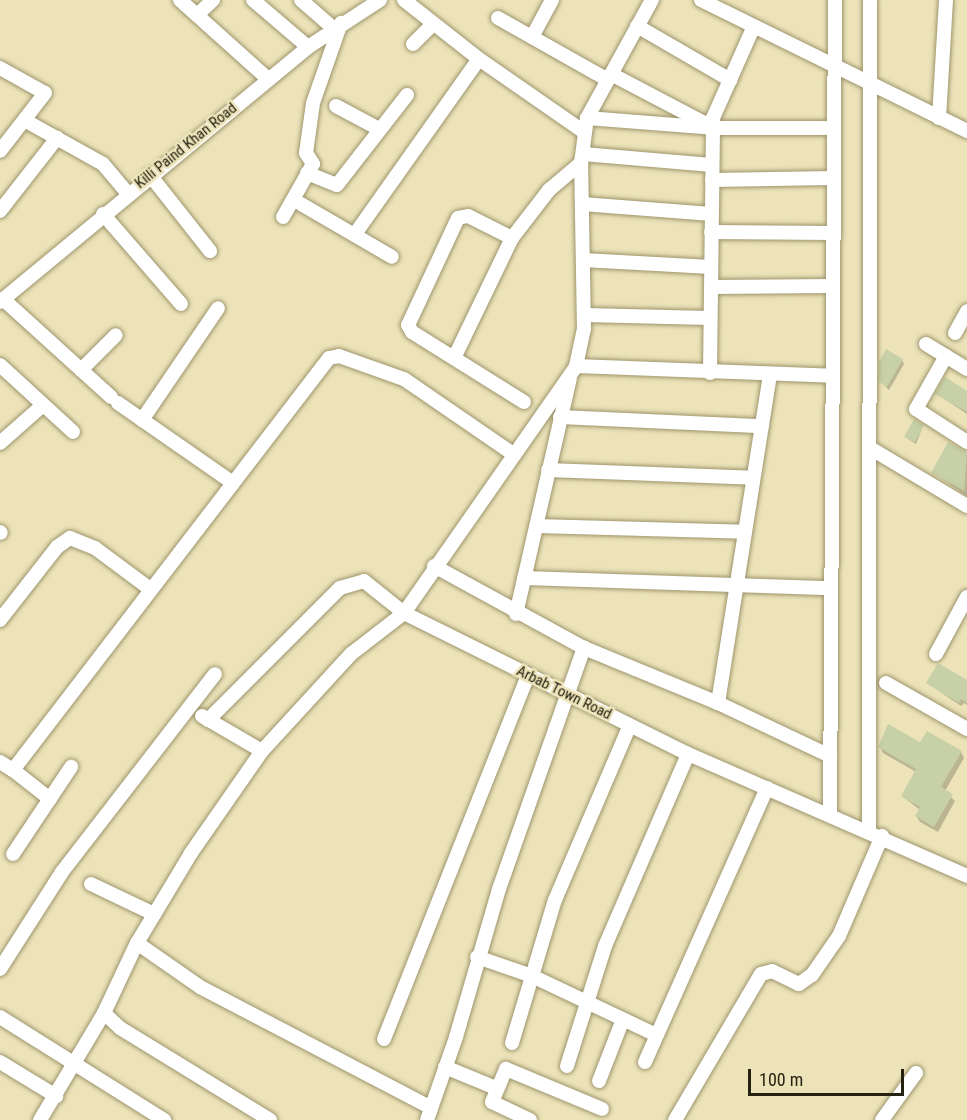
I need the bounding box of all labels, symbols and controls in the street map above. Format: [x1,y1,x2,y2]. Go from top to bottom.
street label: Killi Paind Khan Road [131,99,241,193]
street label: Arbab Town Road [513,662,615,724]
scale bar [751,1057,907,1095]
text: 100 m [759,1069,803,1090]

